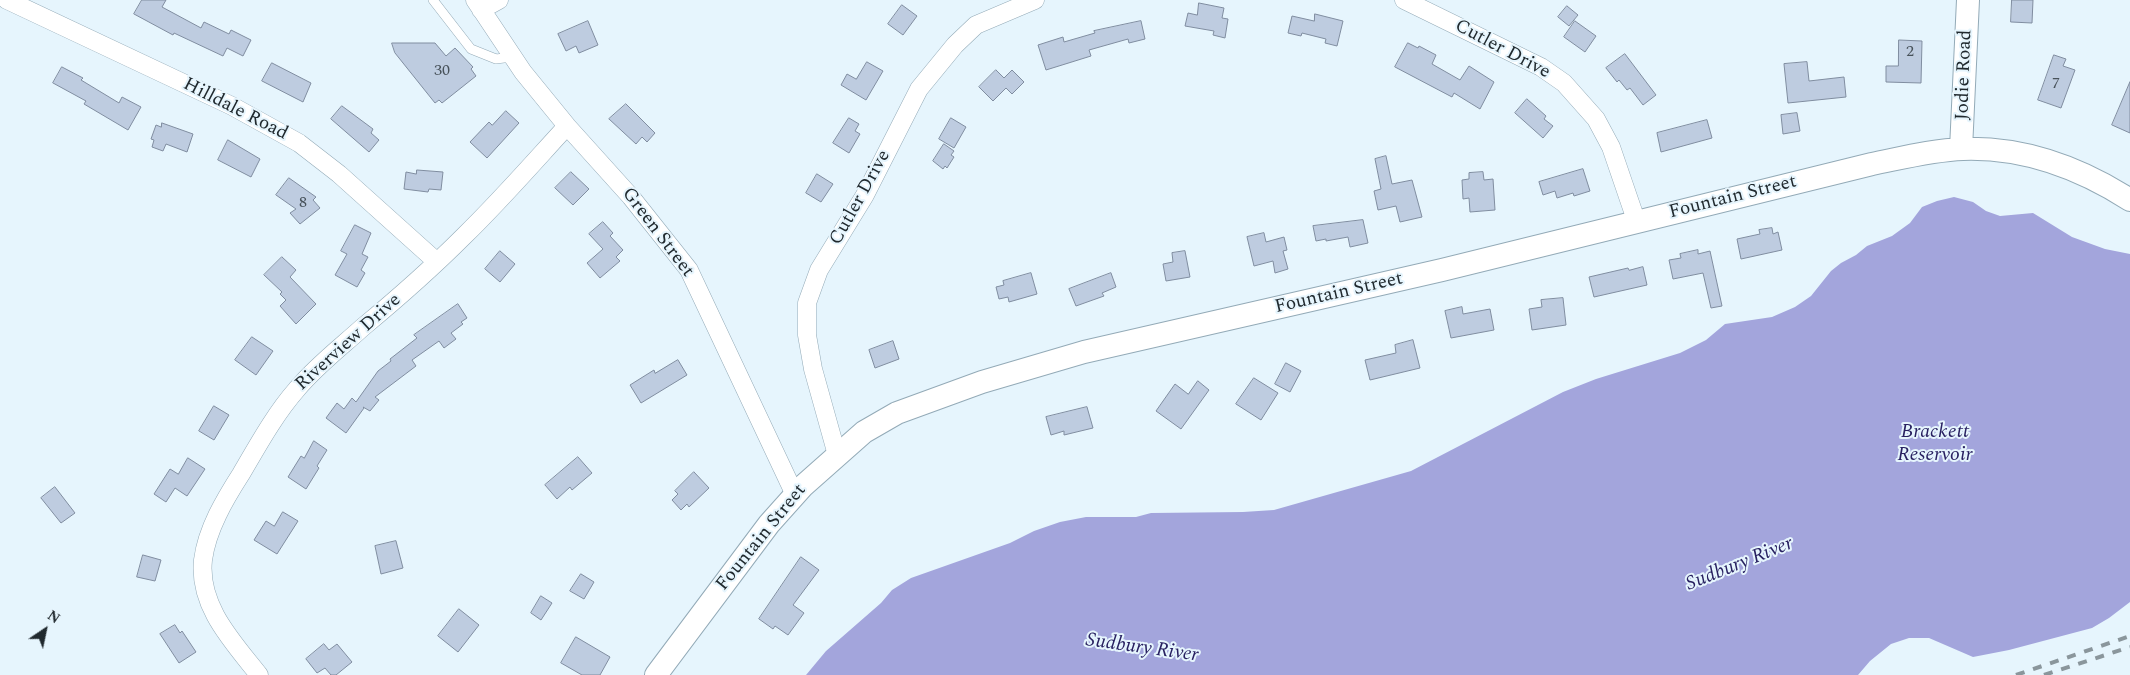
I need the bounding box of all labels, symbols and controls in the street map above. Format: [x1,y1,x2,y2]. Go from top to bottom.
street label: Cutler Drive [1450,15,1554,85]
street label: Jodie Road [1952,29,1978,121]
house number: 2 [1906,43,1914,63]
house number: 30 [434,62,450,82]
street label: Hilldale Road [179,74,291,146]
house number: 7 [2052,75,2060,95]
street label: Cutler Drive [826,147,896,249]
street label: Fountain Street [1667,171,1799,225]
street label: Green Street [616,184,698,282]
house number: 8 [299,194,307,214]
street label: Fountain Street [1273,268,1405,320]
street label: Riverview Drive [292,290,406,396]
water label: Brackett Reservoir [1897,421,1973,468]
street label: Fountain Street [712,480,812,596]
water label: Sudbury River [1683,533,1797,597]
north arrow [20,605,70,655]
text: N [43,605,64,629]
water label: Sudbury River [1084,629,1200,669]

